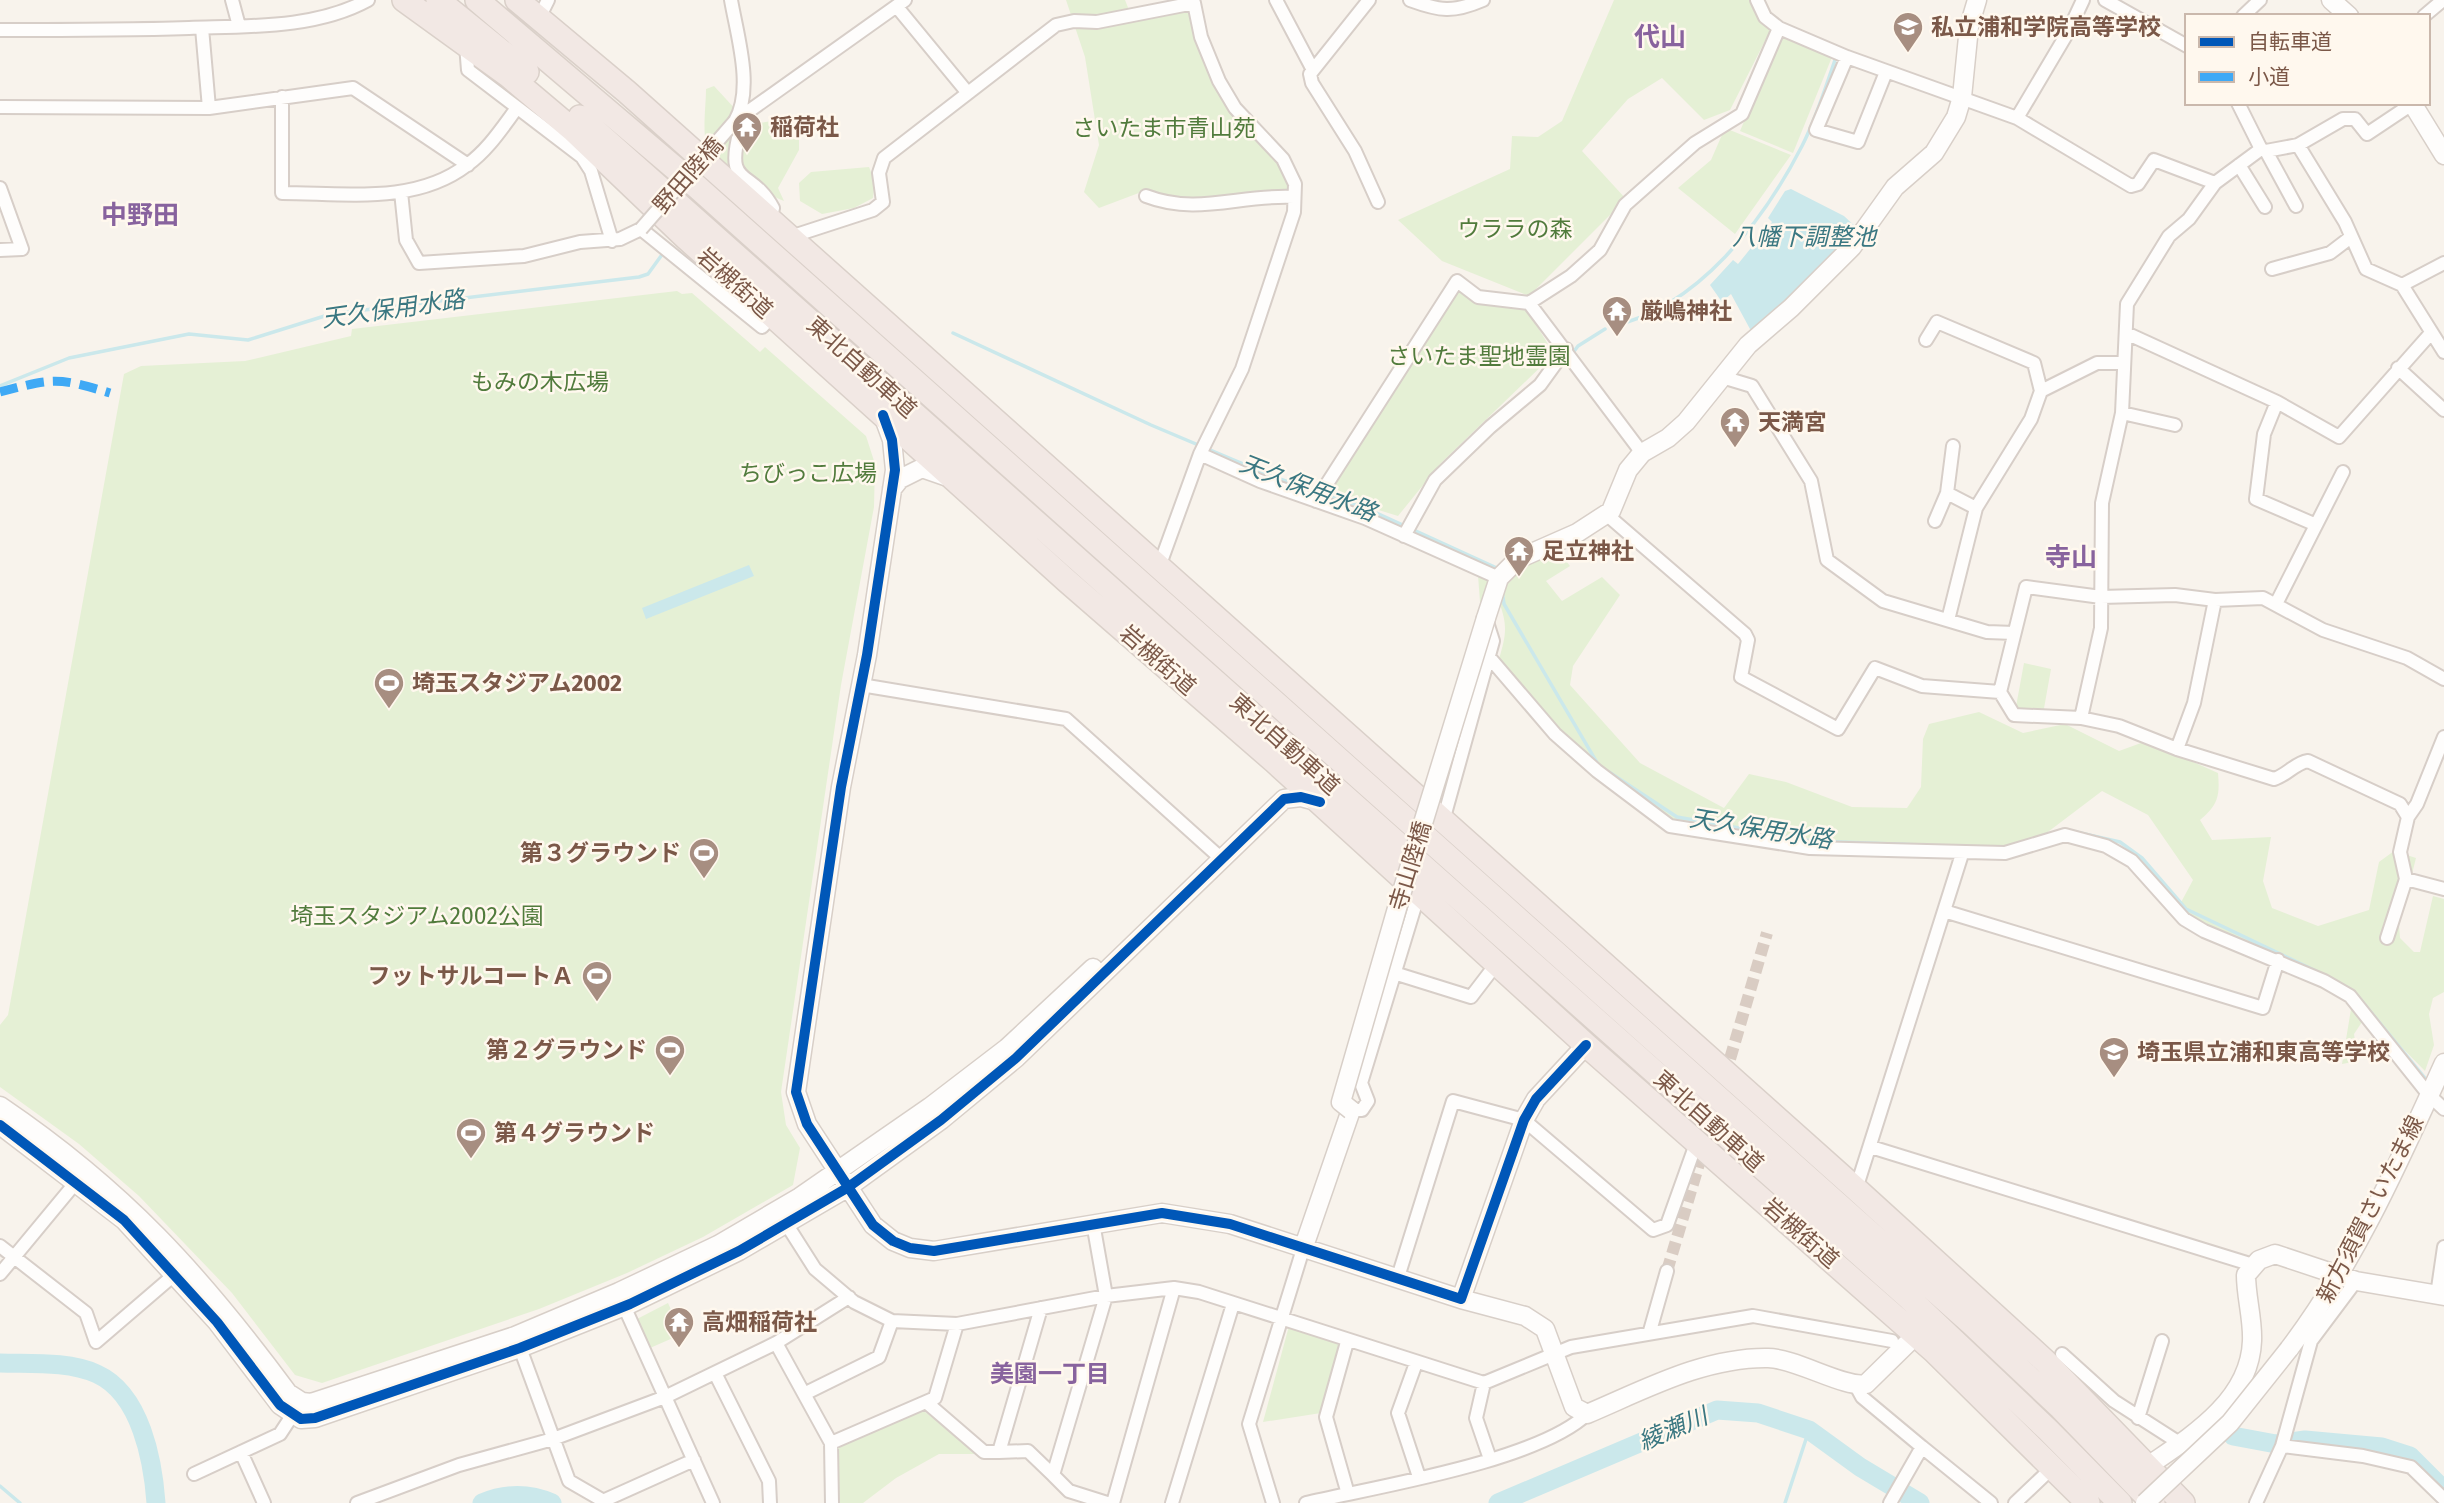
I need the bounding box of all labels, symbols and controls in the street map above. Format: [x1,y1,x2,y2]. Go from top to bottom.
school or university icon: 私立浦和学院高等学校 [1891,10,1925,54]
place label: 私立浦和学院高等学校 [1931,13,2161,41]
legend [2185,14,2430,105]
district label: 代山 [1634,22,1686,53]
text: 自転車道 [2248,29,2332,55]
text: 小道 [2248,64,2290,90]
temple icon: 稲荷社 [730,110,764,154]
place label: 稲荷社 [770,113,839,141]
park label: さいたま市青山苑 [1072,114,1256,142]
street label: 野田陸橋 [647,131,729,219]
district label: 中野田 [101,200,179,231]
park label: ウララの森 [1458,215,1573,243]
water label: 八幡下調整池 [1732,223,1878,251]
street label: 岩槻街道 [691,242,779,324]
water label: 天久保用水路 [320,285,468,333]
temple icon: 厳嶋神社 [1600,294,1634,338]
place label: 厳嶋神社 [1640,297,1732,325]
street label: 東北自動車道 [801,310,923,424]
park label: さいたま聖地霊園 [1387,342,1571,370]
park label: もみの木広場 [471,368,609,396]
temple icon: 天満宮 [1718,405,1752,449]
place label: 天満宮 [1758,408,1827,436]
water label: 天久保用水路 [1236,449,1382,528]
park label: ちびっこ広場 [739,459,877,487]
temple icon: 足立神社 [1502,534,1536,578]
place label: 足立神社 [1542,537,1634,565]
district label: 寺山 [2045,542,2097,573]
street label: 岩槻街道 [1114,619,1202,701]
sports icon: 埼玉スタジアム2002 [372,666,406,710]
place label: 埼玉スタジアム2002 [412,669,622,697]
street label: 東北自動車道 [1224,687,1346,801]
water label: 天久保用水路 [1688,804,1836,854]
street label: 寺山陸橋 [1383,818,1437,914]
sports icon: 第３グラウンド [687,836,721,880]
place label: 第３グラウンド [520,839,681,867]
park label: 埼玉スタジアム2002公園 [290,902,544,930]
sports icon: フットサルコートＡ [580,959,614,1003]
place label: フットサルコートＡ [367,962,574,990]
sports icon: 第２グラウンド [653,1033,687,1077]
school or university icon: 埼玉県立浦和東高等学校 [2097,1035,2131,1079]
place label: 第２グラウンド [486,1036,647,1064]
place label: 埼玉県立浦和東高等学校 [2137,1038,2390,1066]
street label: 東北自動車道 [1648,1064,1770,1178]
street label: 新方須賀さいたま線 [2311,1111,2429,1307]
sports icon: 第４グラウンド [454,1116,488,1160]
place label: 第４グラウンド [494,1119,655,1147]
street label: 岩槻街道 [1757,1192,1845,1274]
temple icon: 高畑稲荷社 [662,1305,696,1349]
place label: 高畑稲荷社 [702,1308,817,1336]
district label: 美園一丁目 [990,1360,1110,1388]
water label: 綾瀬川 [1634,1401,1714,1456]

